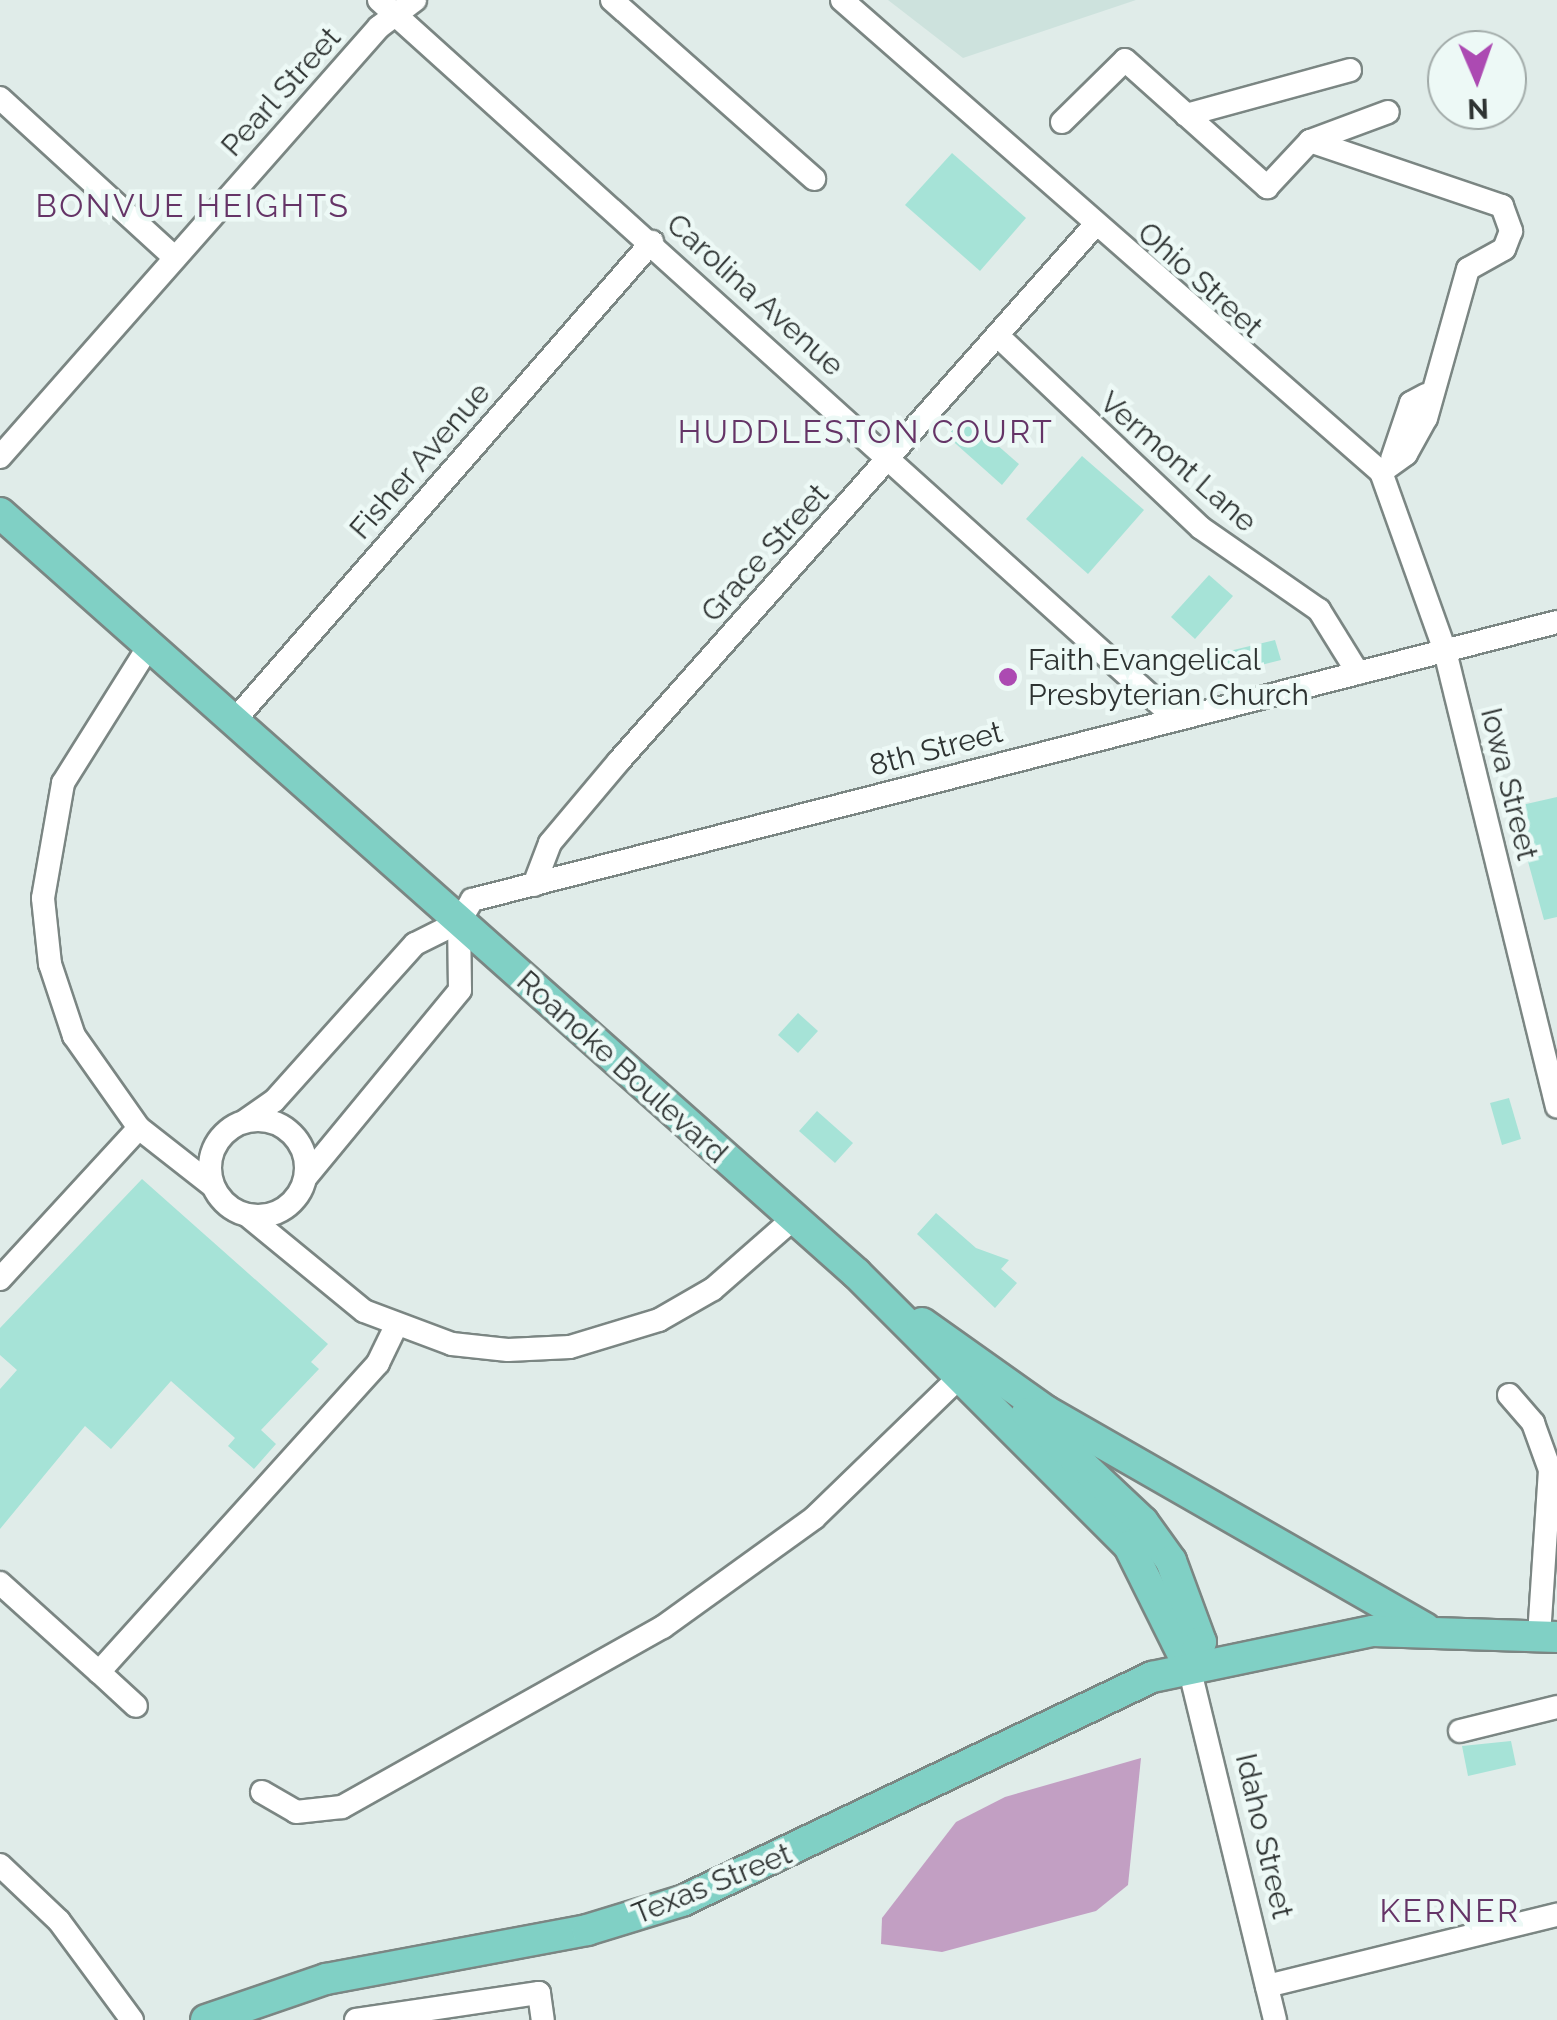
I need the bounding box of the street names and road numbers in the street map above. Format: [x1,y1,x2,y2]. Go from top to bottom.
street label: Pearl Street [213,20,349,164]
street label: Carolina Avenue [659,206,851,384]
street label: Ohio Street [1130,215,1270,345]
street label: Fisher Avenue [342,375,498,547]
street label: Vermont Lane [1092,384,1264,540]
street label: Grace Street [694,477,836,629]
street label: Iowa Street [1473,704,1545,864]
street label: 8th Street [866,714,1006,784]
street label: Roanoke Boulevard [509,963,735,1171]
street label: Idaho Street [1228,1750,1300,1922]
street label: Texas Street [627,1836,797,1932]

